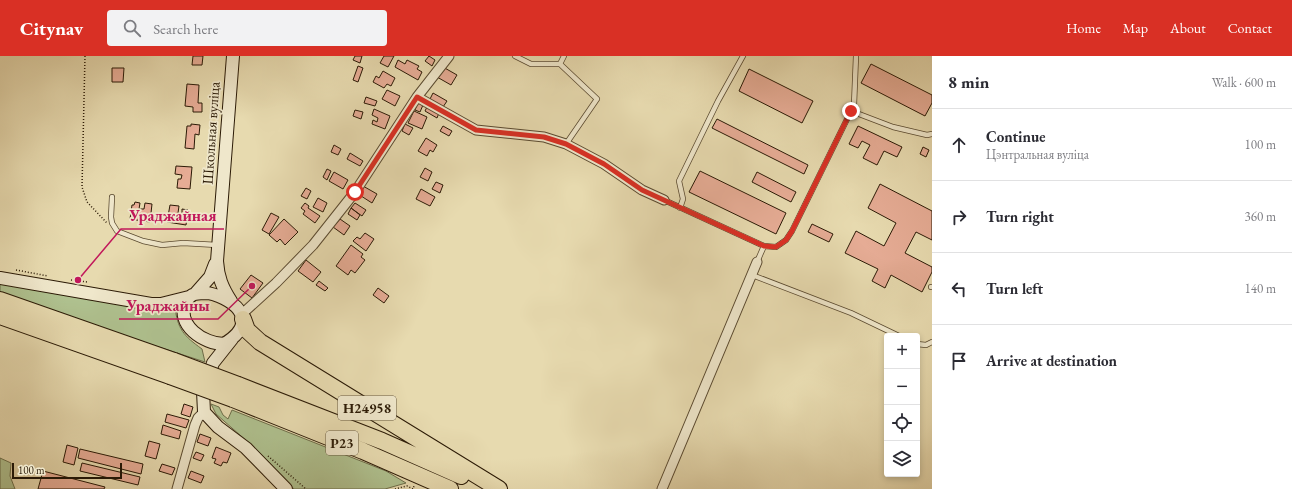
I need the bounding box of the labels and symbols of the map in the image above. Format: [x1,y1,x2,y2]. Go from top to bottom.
street label: Школьная вуліца [197,81,224,185]
route end [842,102,860,120]
route start [346,183,364,201]
callout: Ураджайная [121,201,224,229]
text: Ураджайная [128,205,217,226]
callout: Ураджайны [119,291,218,319]
text: Ураджайны [125,295,210,316]
road number: Н24958 [338,396,396,420]
road number: Р23 [326,431,358,455]
scale bar [12,461,122,480]

